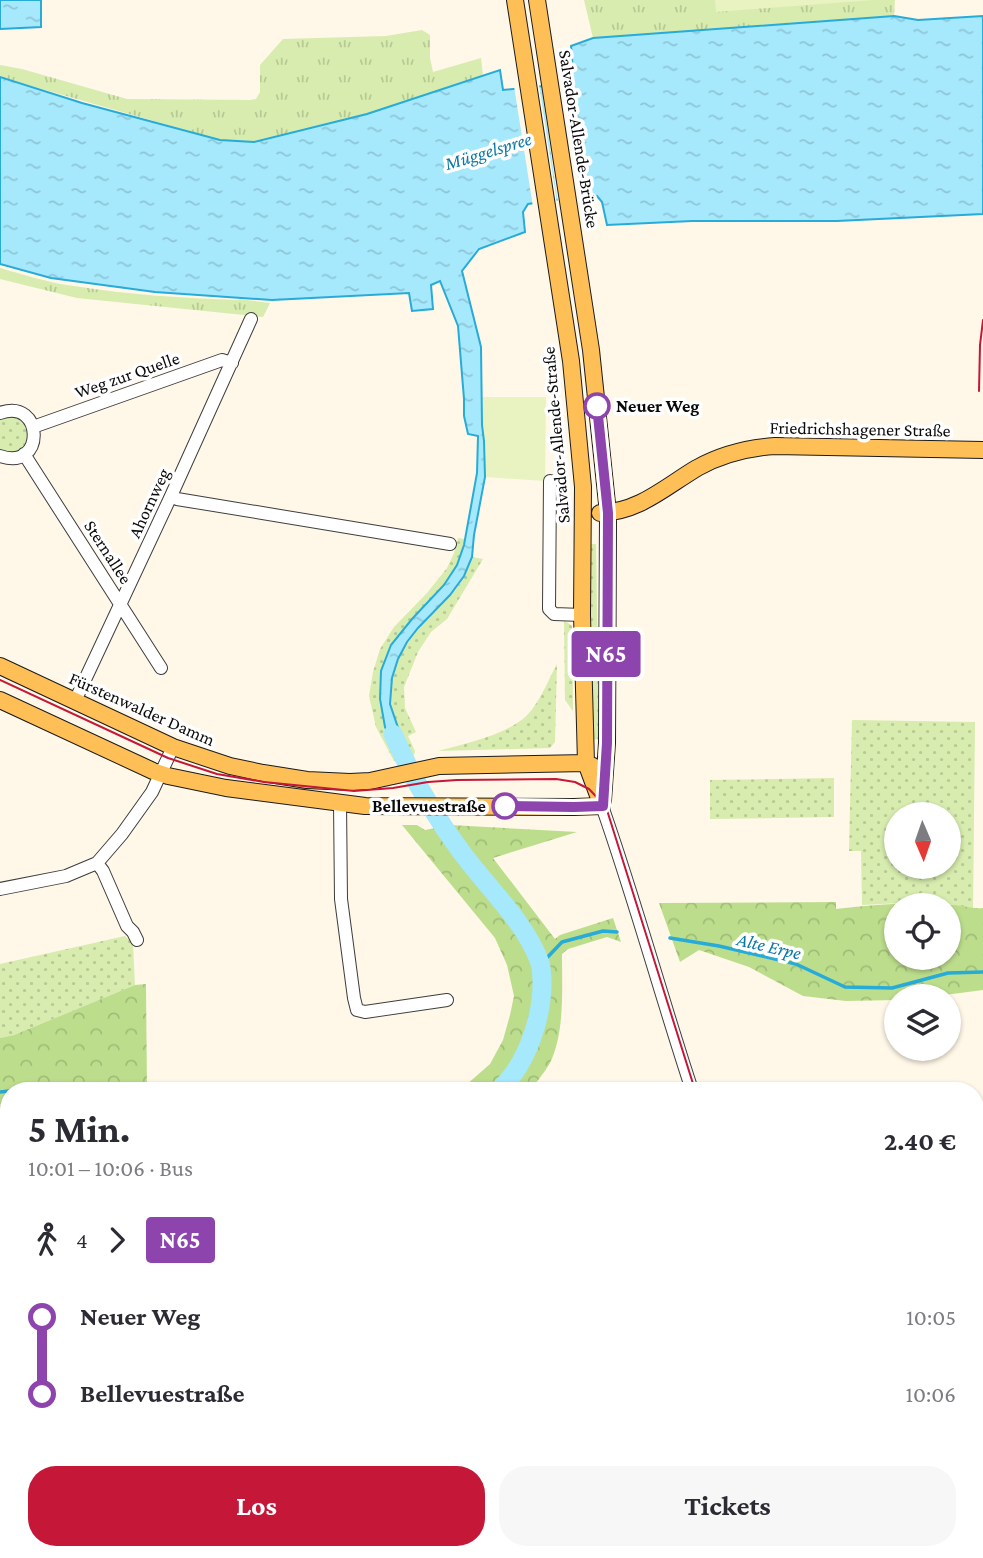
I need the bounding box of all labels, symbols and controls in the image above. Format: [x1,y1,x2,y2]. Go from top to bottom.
street label: Salvador-Allende-Brücke [555,48,603,230]
water label: Müggelspree [441,128,534,174]
street label: Salvador-Allende-Straße [538,346,574,524]
street label: Weg zur Quelle [72,348,182,402]
marker: Neuer Weg [584,393,610,419]
place label: Neuer Weg [616,396,699,416]
street label: Friedrichshagener Straße [769,417,951,441]
street label: Ahornweg [124,465,174,541]
street label: Sternallee [80,516,136,588]
line badge: N65 [566,631,646,677]
text: N65 [586,640,626,667]
street label: Fürstenwalder Damm [66,668,218,750]
marker: Bellevuestraße [492,793,518,819]
place label: Bellevuestraße [372,796,486,816]
north arrow [884,802,961,878]
map controls [884,802,961,1061]
button: locate [884,893,961,970]
water label: Alte Erpe [734,928,803,964]
button: layers [884,984,961,1061]
text: 5 Min. [28,1108,130,1150]
text: 2.40 € [884,1127,956,1156]
text: 10:01 – 10:06 · Bus [28,1155,193,1181]
icon: walk [28,1221,66,1259]
icon: forward [98,1221,136,1259]
text: N65 [160,1226,201,1253]
text: 4 [76,1227,88,1253]
text: Neuer Weg [80,1302,200,1331]
text: 10:05 [906,1304,956,1330]
text: Bellevuestraße [80,1379,245,1408]
text: 10:06 [905,1381,956,1407]
button: Los [28,1466,485,1546]
button: Tickets [499,1466,956,1546]

